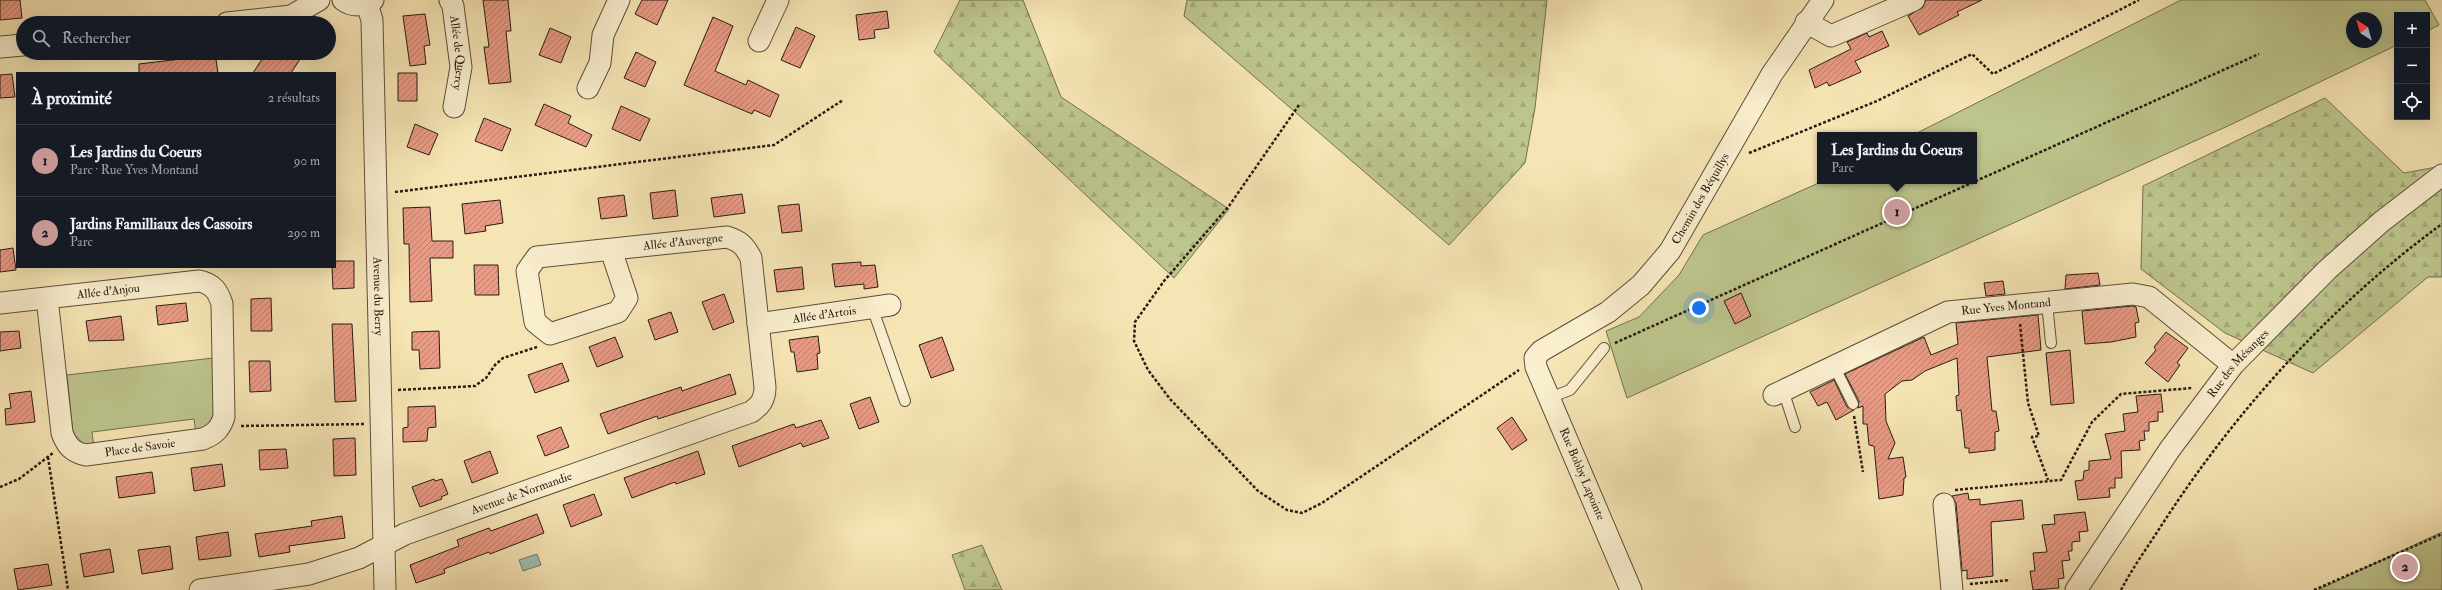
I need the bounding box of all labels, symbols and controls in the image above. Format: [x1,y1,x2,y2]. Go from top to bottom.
north arrow [2346,12,2382,48]
map controls [2394,12,2430,120]
button: + [2394,12,2430,48]
street label: Allée de Quercy [447,13,469,92]
search box [16,16,336,60]
icon: search [30,27,52,49]
text: Rechercher [62,29,130,48]
button: − [2394,48,2430,84]
button: locate [2394,84,2430,120]
text: À proximité [32,88,112,109]
text: 2 résultats [268,90,320,106]
popup [1817,132,1977,184]
text: Les Jardins du Coeurs [1831,141,1963,160]
text: Les Jardins du Coeurs [70,143,202,162]
street label: Chemin des Béquillys [1668,150,1732,247]
text: 1 [43,153,47,169]
text: 90 m [294,153,320,169]
text: Parc [1831,160,1854,176]
text: Parc · Rue Yves Montand [70,162,198,178]
pin: 1 [1884,197,1910,227]
text: Jardins Familliaux des Cassoirs [70,215,252,234]
text: 2 [42,225,48,241]
text: 290 m [287,225,320,241]
street label: Allée d'Auvergne [641,230,724,254]
text: Parc [70,234,93,250]
street label: Avenue du Berry [370,255,387,337]
street label: Allée d'Anjou [75,280,141,302]
street label: Rue Yves Montand [1960,295,2052,318]
your location [1689,298,1709,318]
street label: Allée d'Artois [791,302,857,327]
street label: Rue des Mésanges [2204,326,2272,400]
street label: Rue Bobby Lapointe [1556,425,1608,523]
street label: Place de Savoie [104,436,176,460]
street label: Avenue de Normandie [468,468,574,518]
pin: 2 [2392,552,2418,582]

